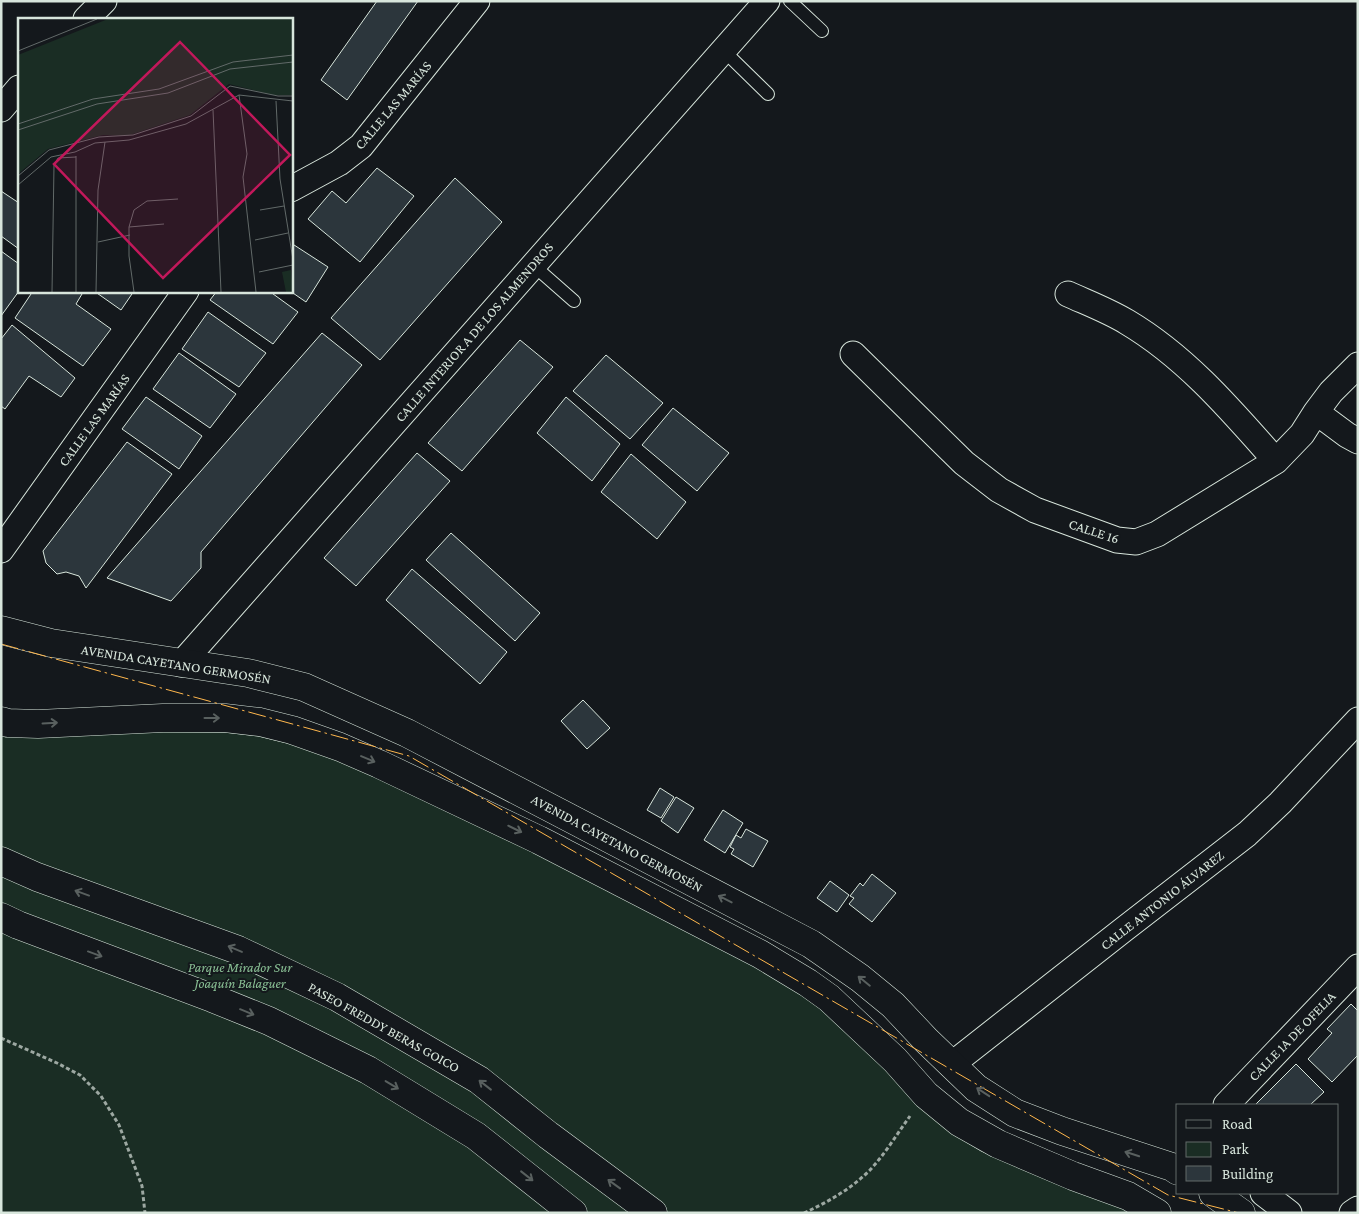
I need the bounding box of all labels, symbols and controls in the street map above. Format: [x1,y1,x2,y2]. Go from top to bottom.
inset map [18,18,292,292]
street label: CALLE LAS MARÍAS [351,57,435,152]
street label: CALLE INTERIOR A DE LOS ALMENDROS [392,239,557,425]
street label: CALLE LAS MARÍAS [55,370,133,469]
street label: CALLE 16 [1067,515,1121,547]
street label: AVENIDA CAYETANO GERMOSÉN [80,641,272,687]
one-way arrow [204,713,220,723]
one-way arrow [42,719,58,728]
one-way arrow [360,755,375,765]
street label: AVENIDA CAYETANO GERMOSÉN [528,791,706,895]
one-way arrow [507,825,522,834]
street label: CALLE ANTONIO ÁLVAREZ [1097,847,1227,953]
one-way arrow [75,888,91,897]
one-way arrow [717,894,732,904]
one-way arrow [228,943,243,953]
one-way arrow [87,950,103,959]
park label: Parque Mirador Sur Joaquín Balaguer [188,959,293,991]
one-way arrow [858,976,871,987]
street label: PASEO FREDDY BERAS GOICO [305,979,463,1075]
street label: CALLE 1A DE OFELIA [1245,988,1339,1084]
one-way arrow [239,1008,254,1018]
one-way arrow [478,1080,492,1090]
one-way arrow [385,1081,399,1091]
one-way arrow [976,1087,990,1097]
legend [1176,1104,1339,1194]
text: Road [1222,1116,1253,1132]
text: Park [1222,1141,1249,1157]
one-way arrow [1124,1149,1140,1159]
text: Building [1222,1166,1273,1183]
one-way arrow [520,1170,533,1181]
one-way arrow [607,1179,621,1189]

